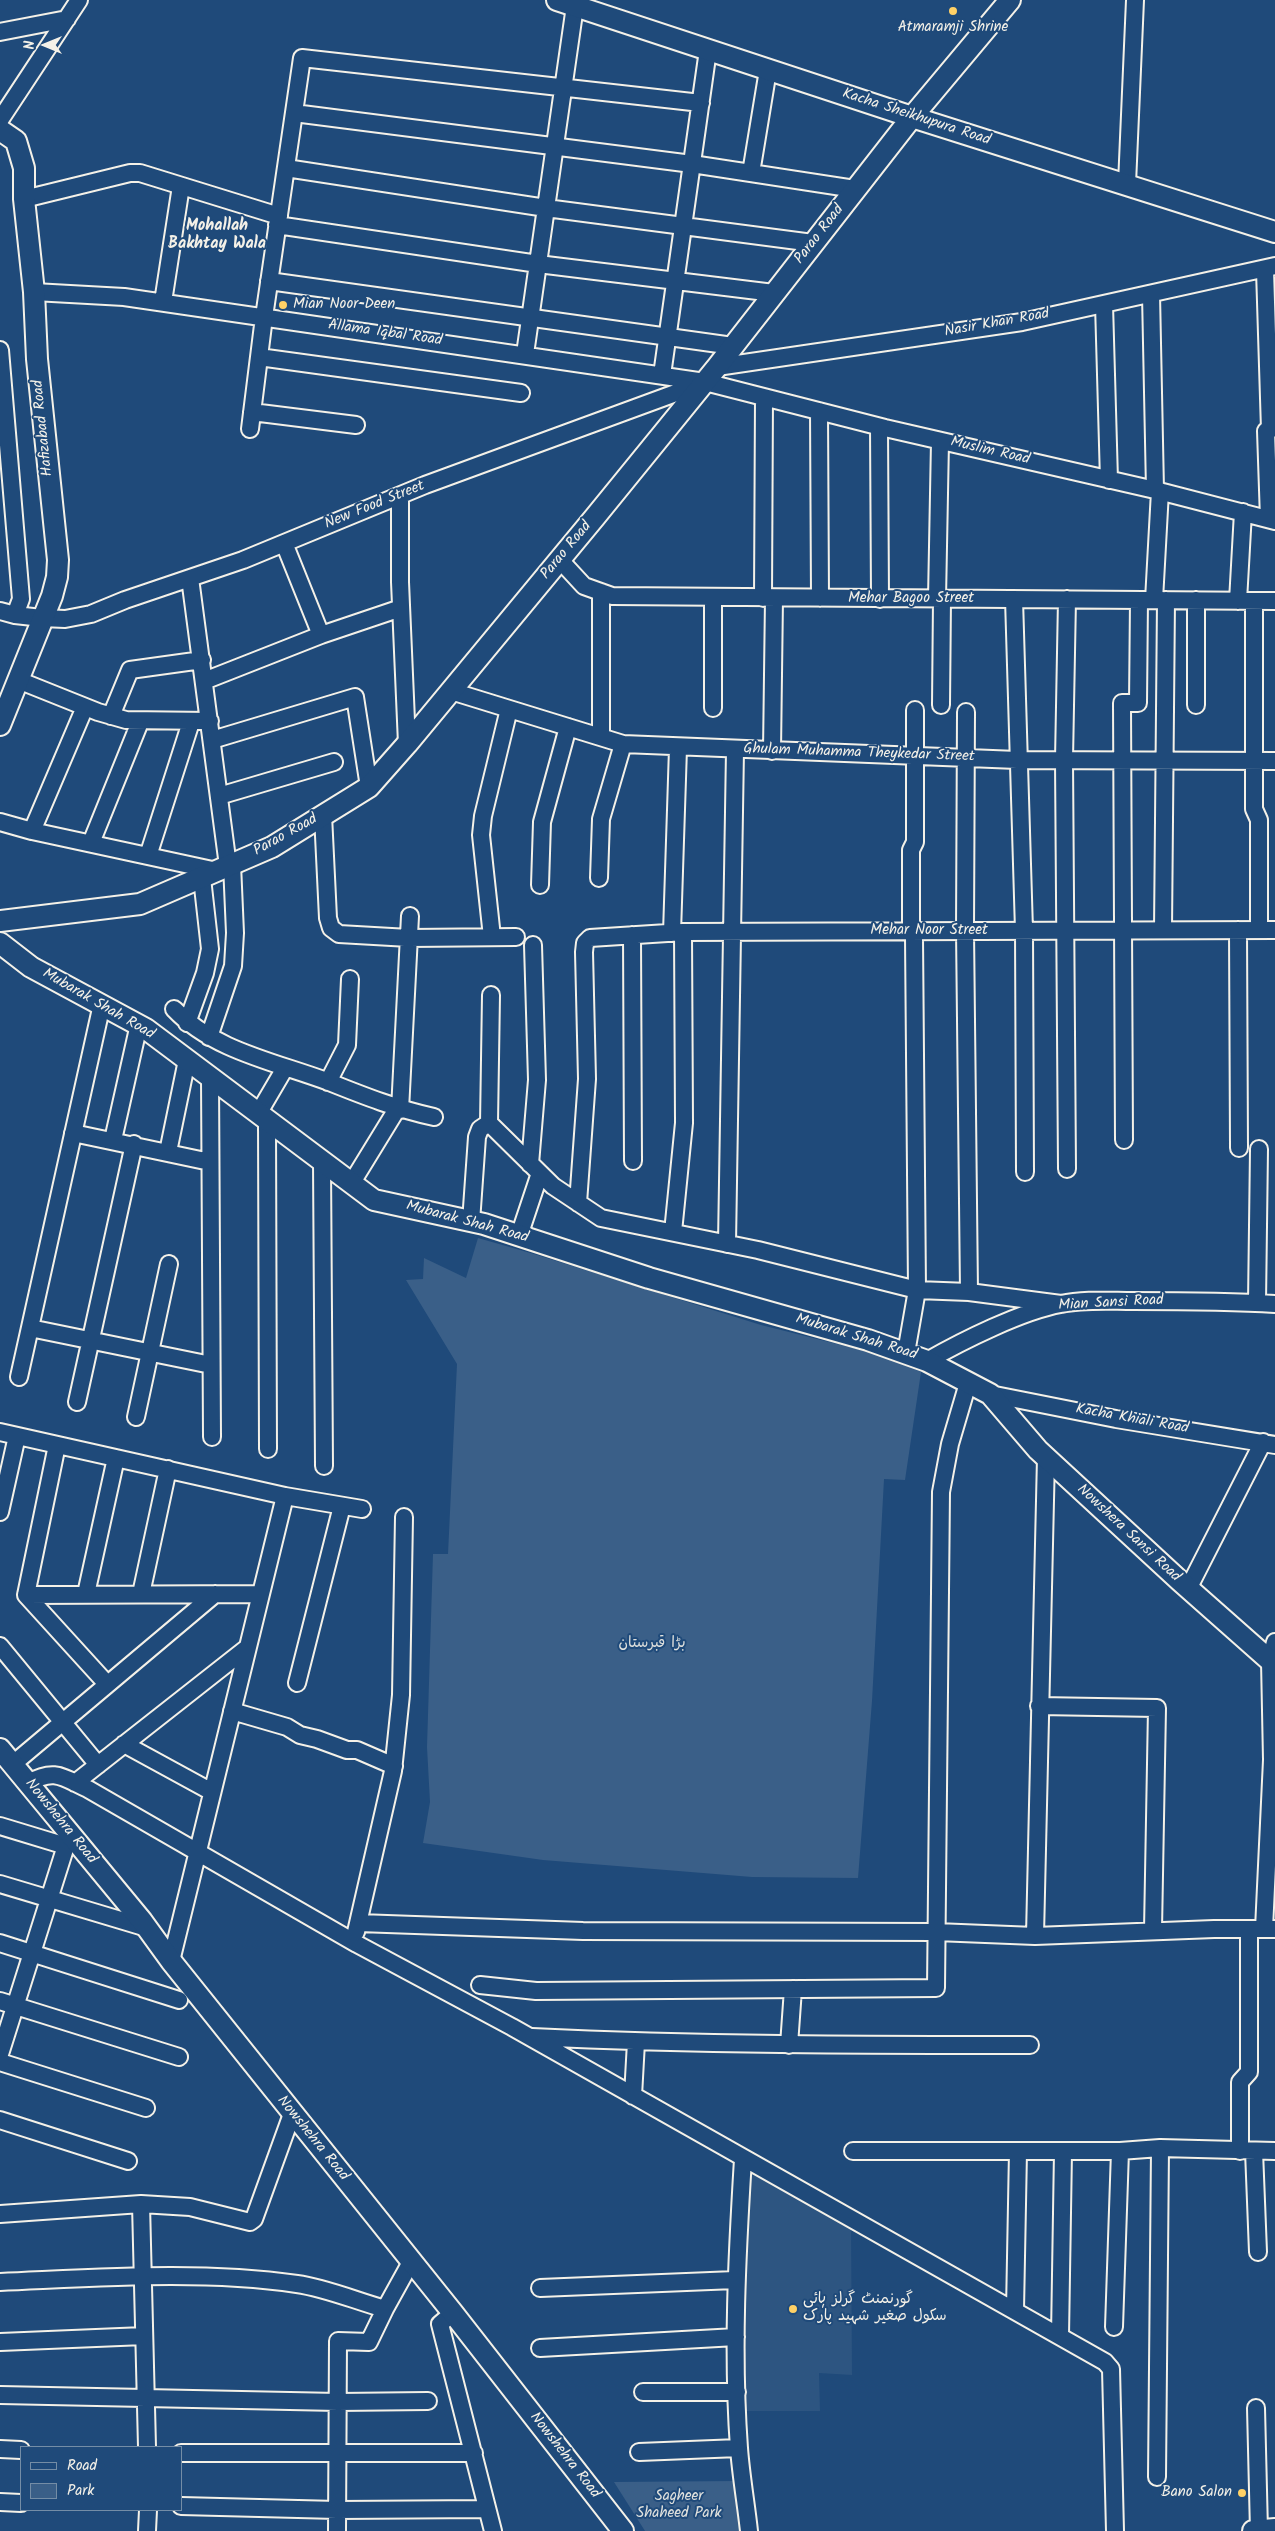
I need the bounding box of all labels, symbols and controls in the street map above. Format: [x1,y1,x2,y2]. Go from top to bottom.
marker: Atmaramji Shrine [947,5,959,17]
place label: Atmaramji Shrine [898,19,1008,37]
north arrow [20,20,70,70]
text: N [19,41,41,49]
street label: Kacha Sheikhupura Road [840,86,992,150]
street label: Parao Road [791,202,849,268]
district label: Mohallah Bakhtay Wala [168,217,266,255]
place label: Mian Noor Deen [293,296,395,314]
marker: Mian Noor Deen [277,299,289,311]
street label: Nasir Khan Road [943,306,1051,342]
street label: Allama Iqbal Road [327,317,443,351]
street label: Hafizabad Road [30,379,58,477]
street label: Muslim Road [949,434,1031,470]
street label: New Food Street [322,478,428,534]
street label: Parao Road [538,518,596,584]
street label: Mehar Bagoo Street [848,590,974,608]
street label: Ghulam Muhamma Theykedar Street [743,741,975,767]
street label: Parao Road [251,811,321,861]
street label: Mehar Noor Street [870,922,988,940]
street label: Mubarak Shah Road [39,966,157,1044]
street label: Mubarak Shah Road [404,1198,530,1248]
street label: Mian Sansi Road [1058,1292,1164,1316]
street label: Mubarak Shah Road [793,1311,919,1365]
street label: Kacha Khiali Road [1074,1401,1190,1439]
street label: Nowshera Sansi Road [1072,1481,1184,1587]
park label: بڑا قبرستان [618,1635,686,1653]
street label: Nowshehra Road [20,1776,100,1868]
street label: Nowshehra Road [272,2093,352,2185]
place label: گورنمنٹ گرلز ہائی سکول صغیر شہید پارک [803,2291,947,2326]
marker: گورنمنٹ گرلز ہائی سکول صغیر شہید پارک [787,2303,799,2315]
street label: Nowshehra Road [525,2409,603,2503]
legend [20,2446,182,2511]
text: Road [67,2454,97,2478]
text: Park [67,2479,94,2503]
place label: Bano Salon [1161,2484,1232,2502]
marker: Bano Salon [1236,2487,1248,2499]
park label: Sagheer Shaheed Park [636,2488,722,2523]

